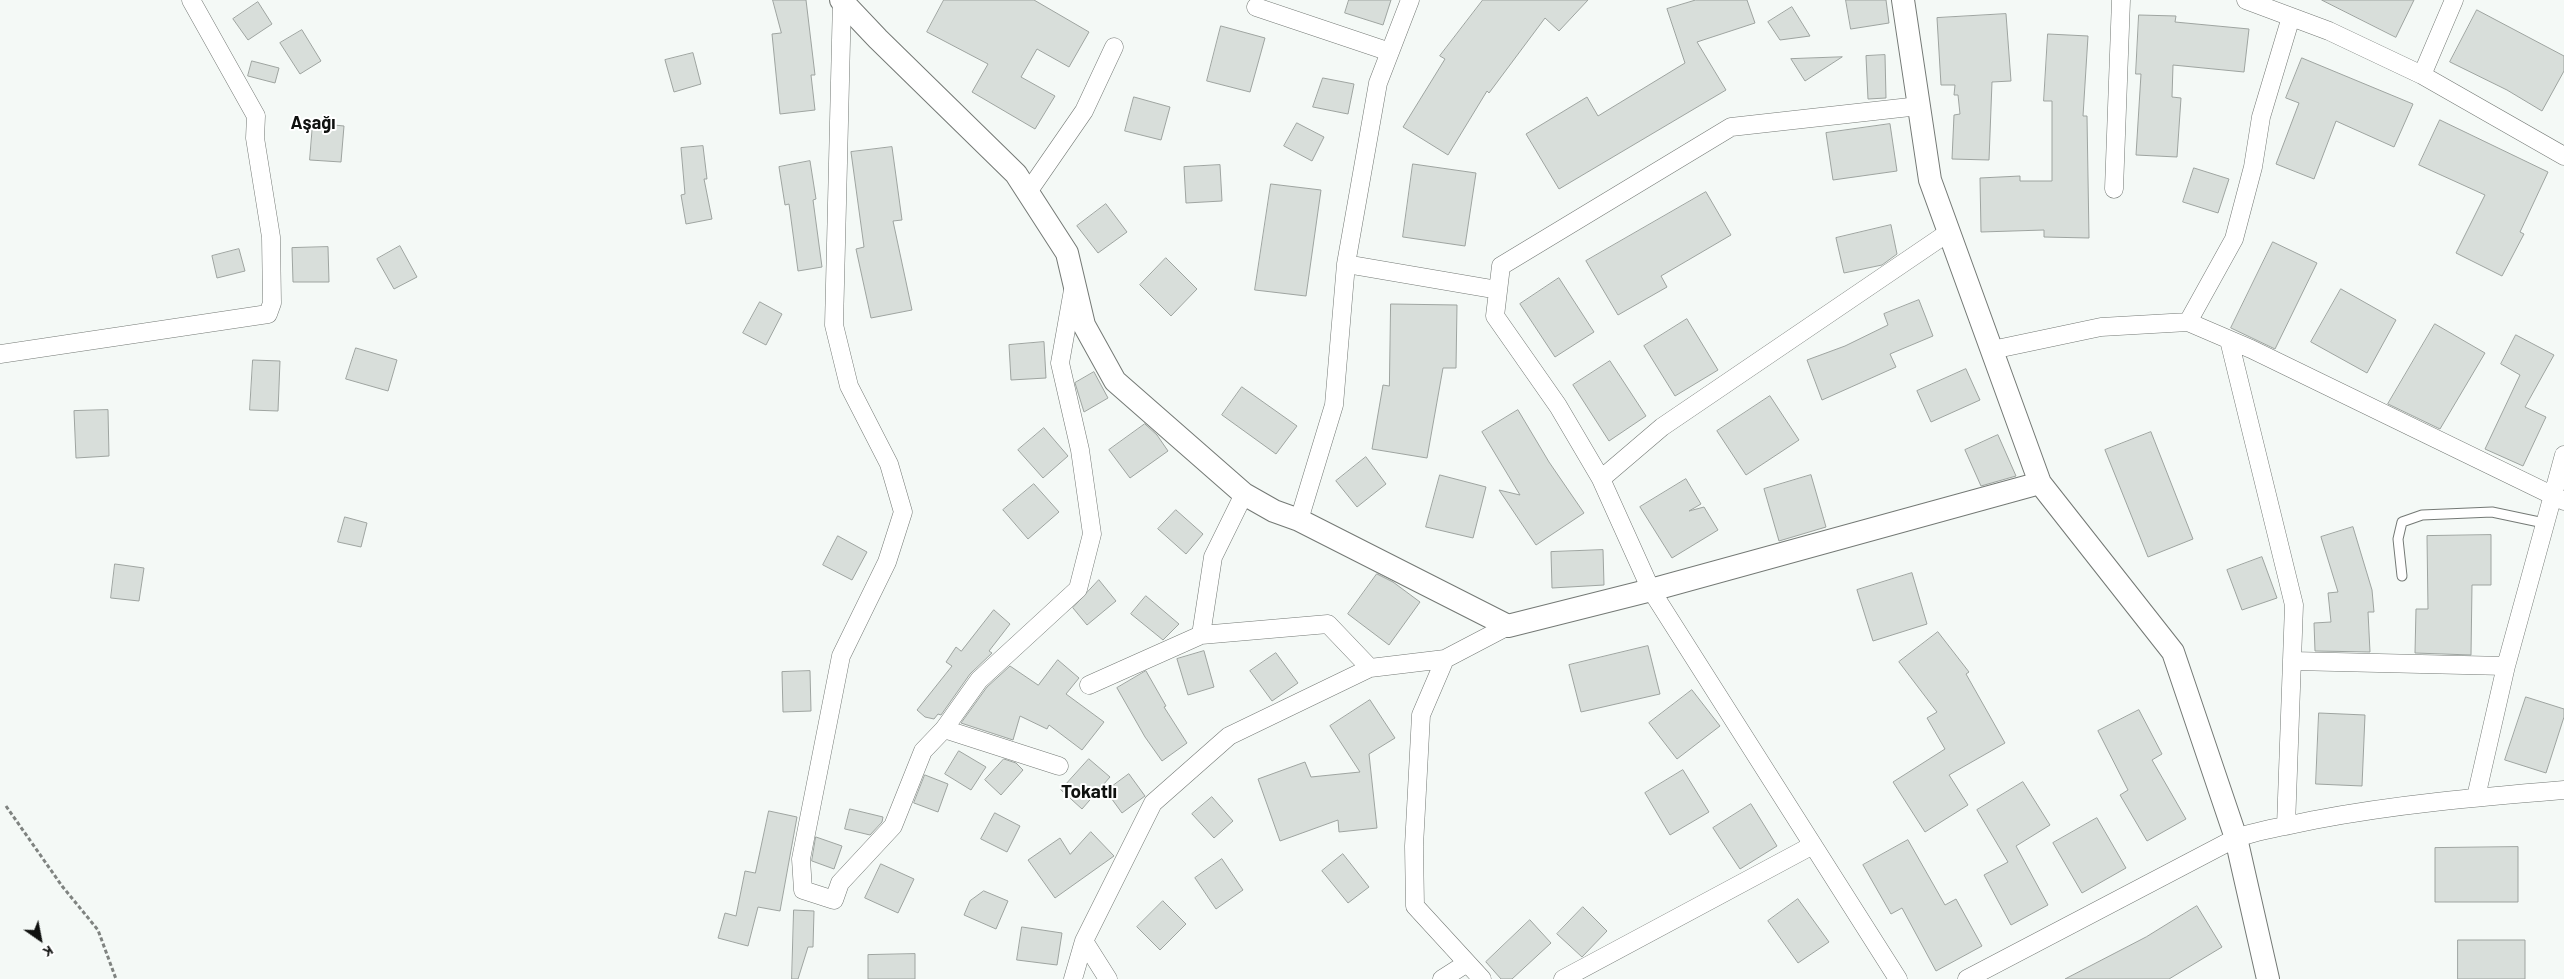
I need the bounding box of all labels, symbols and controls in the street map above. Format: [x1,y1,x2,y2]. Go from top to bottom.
district label: Aşağı [291,112,335,134]
district label: Tokatlı [1061,781,1117,803]
north arrow [15,914,65,964]
text: K [40,942,57,962]

